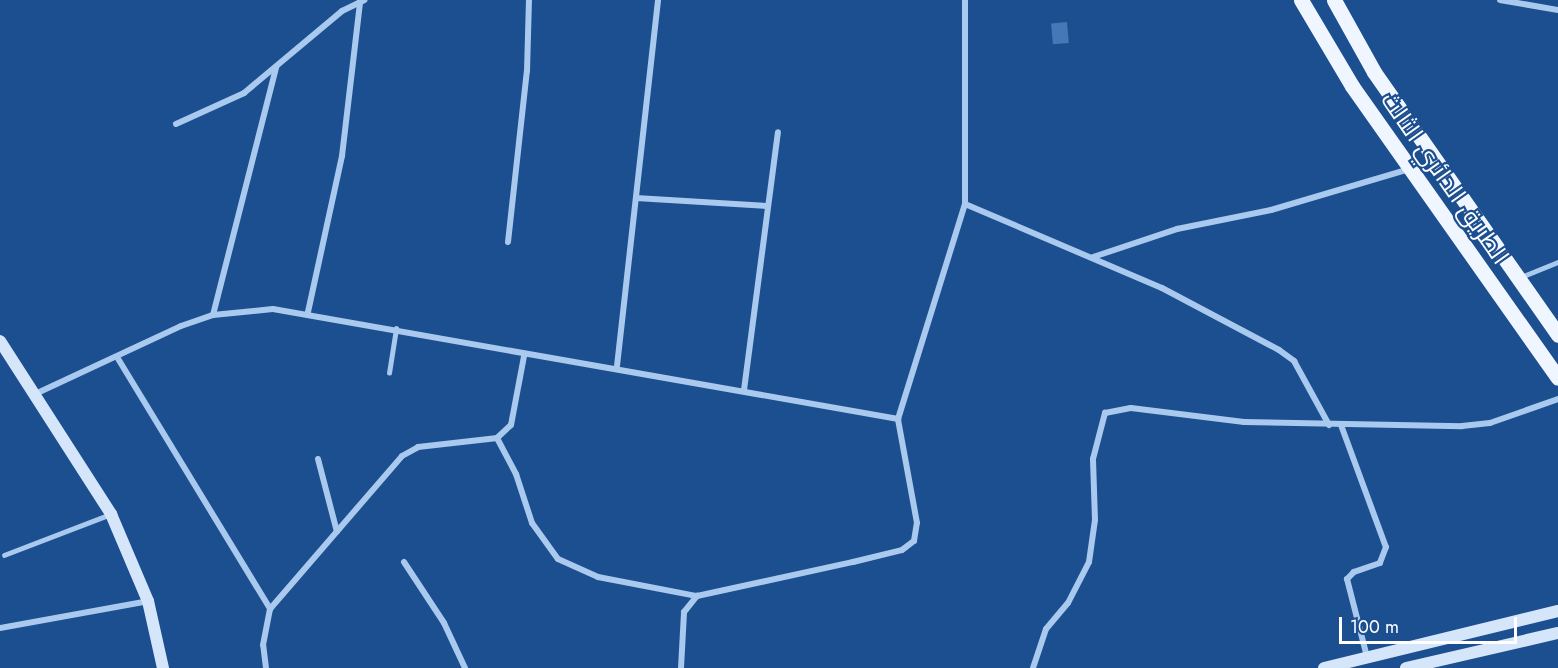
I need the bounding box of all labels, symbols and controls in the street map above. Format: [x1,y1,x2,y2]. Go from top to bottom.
street label: الطريق الدائري الثالث [1375,86,1515,270]
scale bar [1342,605,1520,643]
text: 100 m [1350,614,1399,640]

